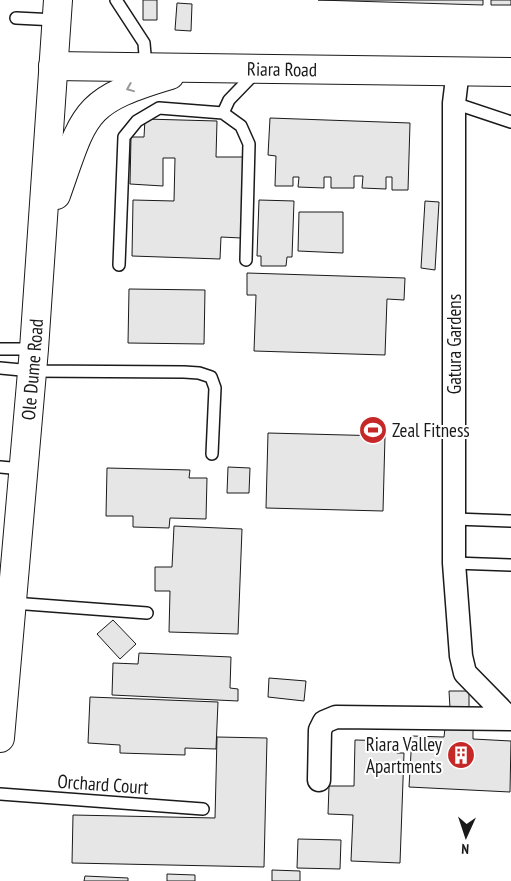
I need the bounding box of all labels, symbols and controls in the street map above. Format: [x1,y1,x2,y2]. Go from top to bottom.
street label: Riara Road [247,57,317,81]
one-way arrow [126,82,135,92]
street label: Gatura Gardens [442,294,466,394]
street label: Ole Dume Road [16,318,48,421]
sports icon: Zeal Fitness [358,415,388,445]
place label: Zeal Fitness [392,418,470,442]
place label: Riara Valley Apartments [366,732,443,778]
building icon: Riara Valley Apartments [446,740,476,770]
street label: Orchard Court [57,769,150,799]
north arrow [441,811,491,861]
text: N [461,840,470,858]

